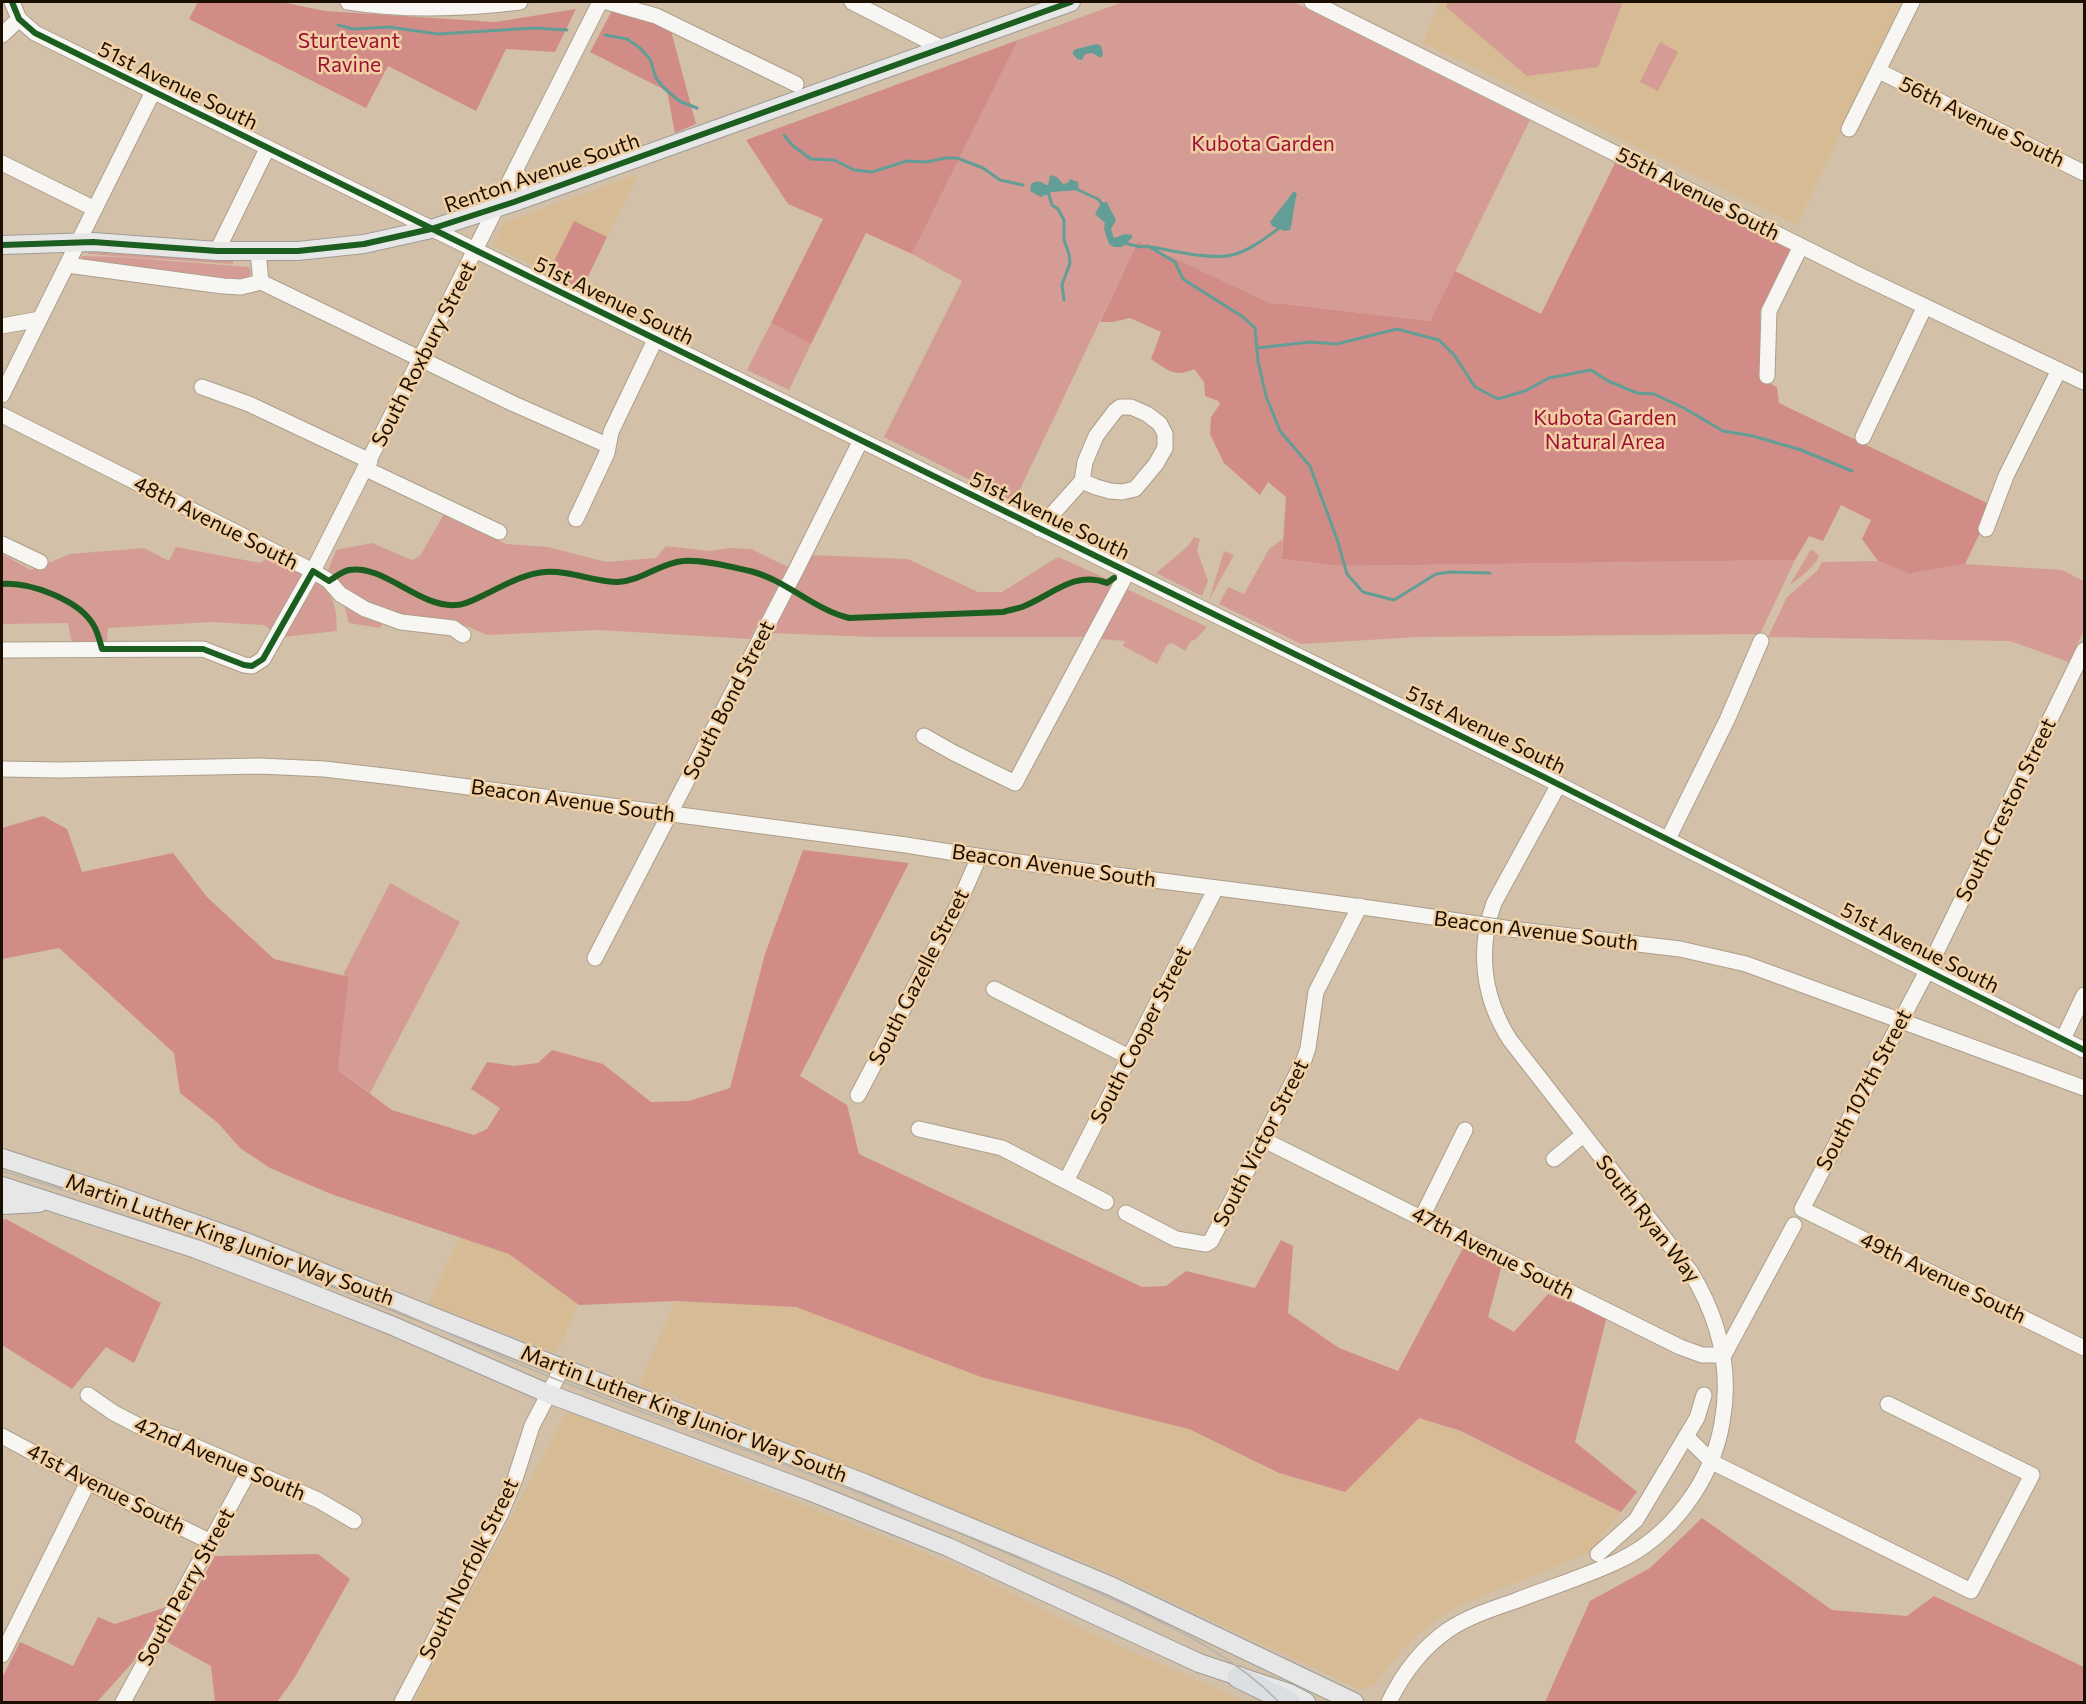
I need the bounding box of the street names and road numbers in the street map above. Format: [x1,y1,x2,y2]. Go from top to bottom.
street label: 51st Avenue South [94,36,262,136]
street label: 56th Avenue South [1895,71,2069,173]
street label: Renton Avenue South [441,128,643,218]
street label: 55th Avenue South [1612,142,1784,246]
street label: 51st Avenue South [530,251,698,351]
street label: South Roxbury Street [366,257,482,451]
street label: 51st Avenue South [966,466,1134,566]
street label: 48th Avenue South [130,471,302,575]
street label: South Bond Street [678,616,780,784]
street label: 51st Avenue South [1402,680,1570,780]
street label: South Creston Street [1951,714,2061,906]
street label: Beacon Avenue South [469,774,677,828]
street label: Beacon Avenue South [950,839,1158,893]
street label: South Gazelle Street [864,885,974,1069]
street label: 51st Avenue South [1837,897,2003,999]
street label: Beacon Avenue South [1432,906,1640,956]
street label: South Cooper Street [1085,942,1197,1128]
street label: South 107th Street [1811,1005,1917,1175]
street label: South Victor Street [1208,1055,1314,1231]
street label: South Ryan Way [1590,1150,1706,1288]
street label: Martin Luther King Junior Way South [62,1169,398,1311]
street label: 47th Avenue South [1407,1201,1579,1305]
street label: 49th Avenue South [1856,1227,2030,1329]
street label: Martin Luther King Junior Way South [517,1340,851,1488]
street label: 42nd Avenue South [131,1412,309,1506]
street label: 41st Avenue South [23,1438,189,1540]
street label: South Norfolk Street [414,1474,524,1664]
street label: South Perry Street [132,1504,240,1670]

